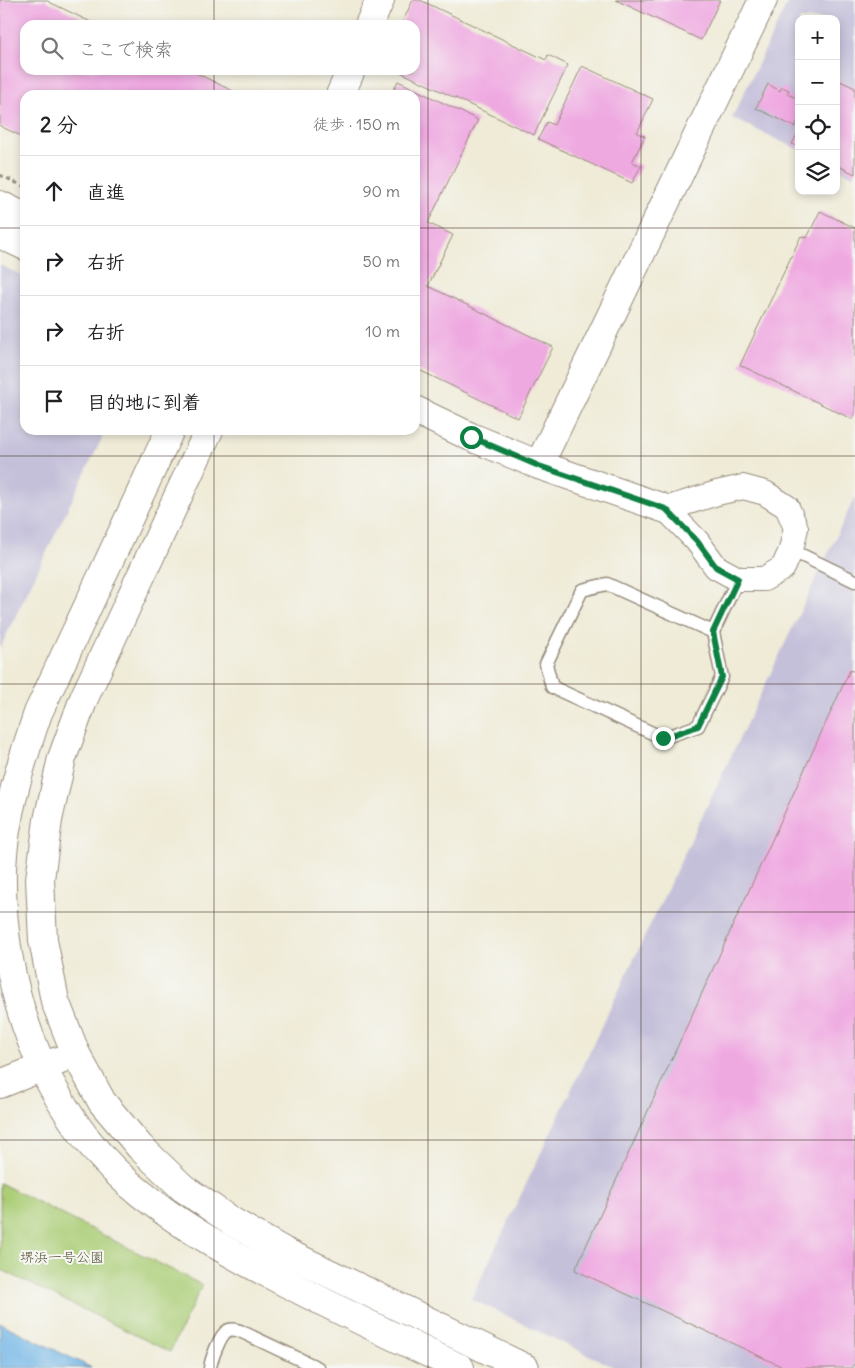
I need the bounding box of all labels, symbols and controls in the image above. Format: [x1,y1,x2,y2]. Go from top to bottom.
map controls [795,15,840,195]
button: + [795,15,840,60]
search box [20,20,420,75]
icon: search [38,34,66,62]
text: ここで検索 [78,37,173,61]
button: − [795,60,840,105]
button: locate [795,105,840,150]
text: 2 分 [40,111,78,138]
text: 徒歩 · 150 m [313,114,400,134]
button: layers [795,150,840,195]
icon: ahead [40,177,68,205]
text: 直進 [87,180,125,204]
text: 90 m [362,181,400,201]
icon: right [40,247,68,275]
text: 右折 [87,250,125,274]
text: 50 m [362,251,400,271]
icon: right [40,317,68,345]
text: 右折 [87,320,125,344]
text: 10 m [365,321,400,341]
icon: arrive [40,387,68,415]
text: 目的地に到着 [87,390,201,414]
route start [460,426,483,449]
route end [652,727,675,750]
park label: 堺浜一号公園 [20,1248,104,1266]

